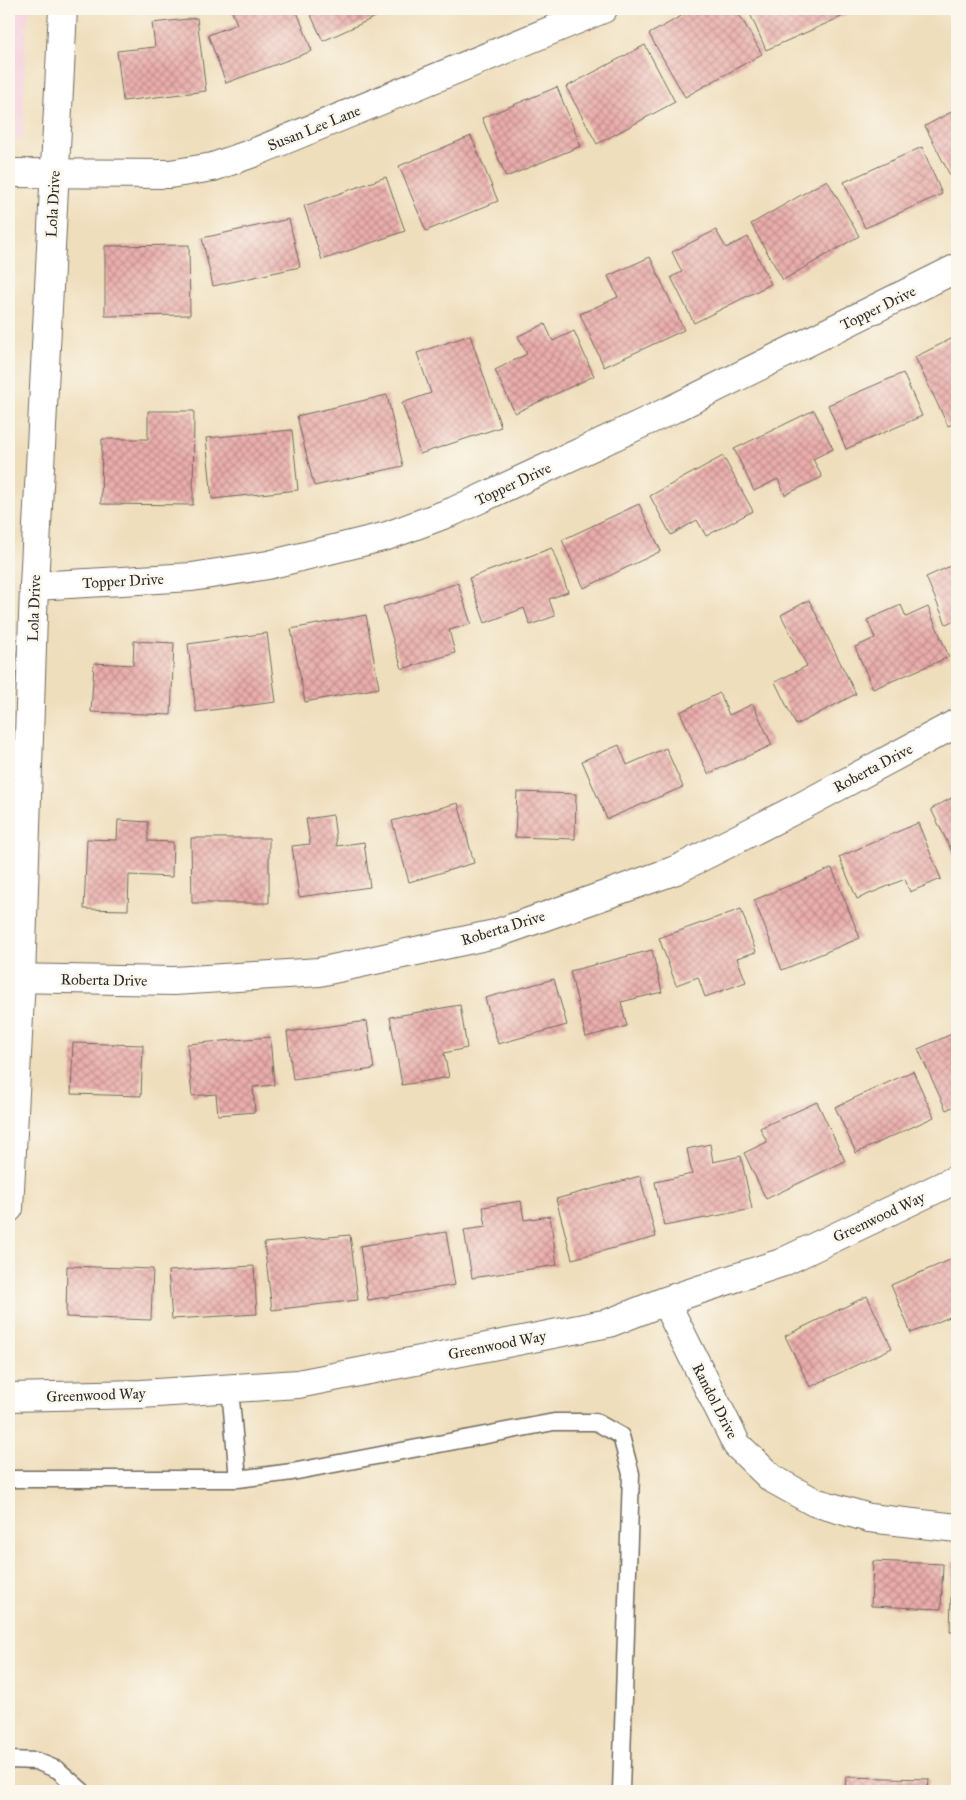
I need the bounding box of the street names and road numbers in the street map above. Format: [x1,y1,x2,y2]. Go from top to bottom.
street label: Susan Lee Lane [265,101,363,155]
street label: Lola Drive [42,170,64,238]
street label: Topper Drive [837,282,919,334]
street label: Topper Drive [472,459,554,509]
street label: Topper Drive [82,570,164,592]
street label: Lola Drive [24,574,44,642]
street label: Roberta Drive [830,740,916,796]
street label: Roberta Drive [459,907,547,949]
street label: Roberta Drive [60,970,148,990]
street label: Greenwood Way [830,1187,929,1246]
street label: Greenwood Way [446,1326,548,1363]
street label: Randol Drive [688,1360,742,1442]
street label: Greenwood Way [46,1384,147,1406]

